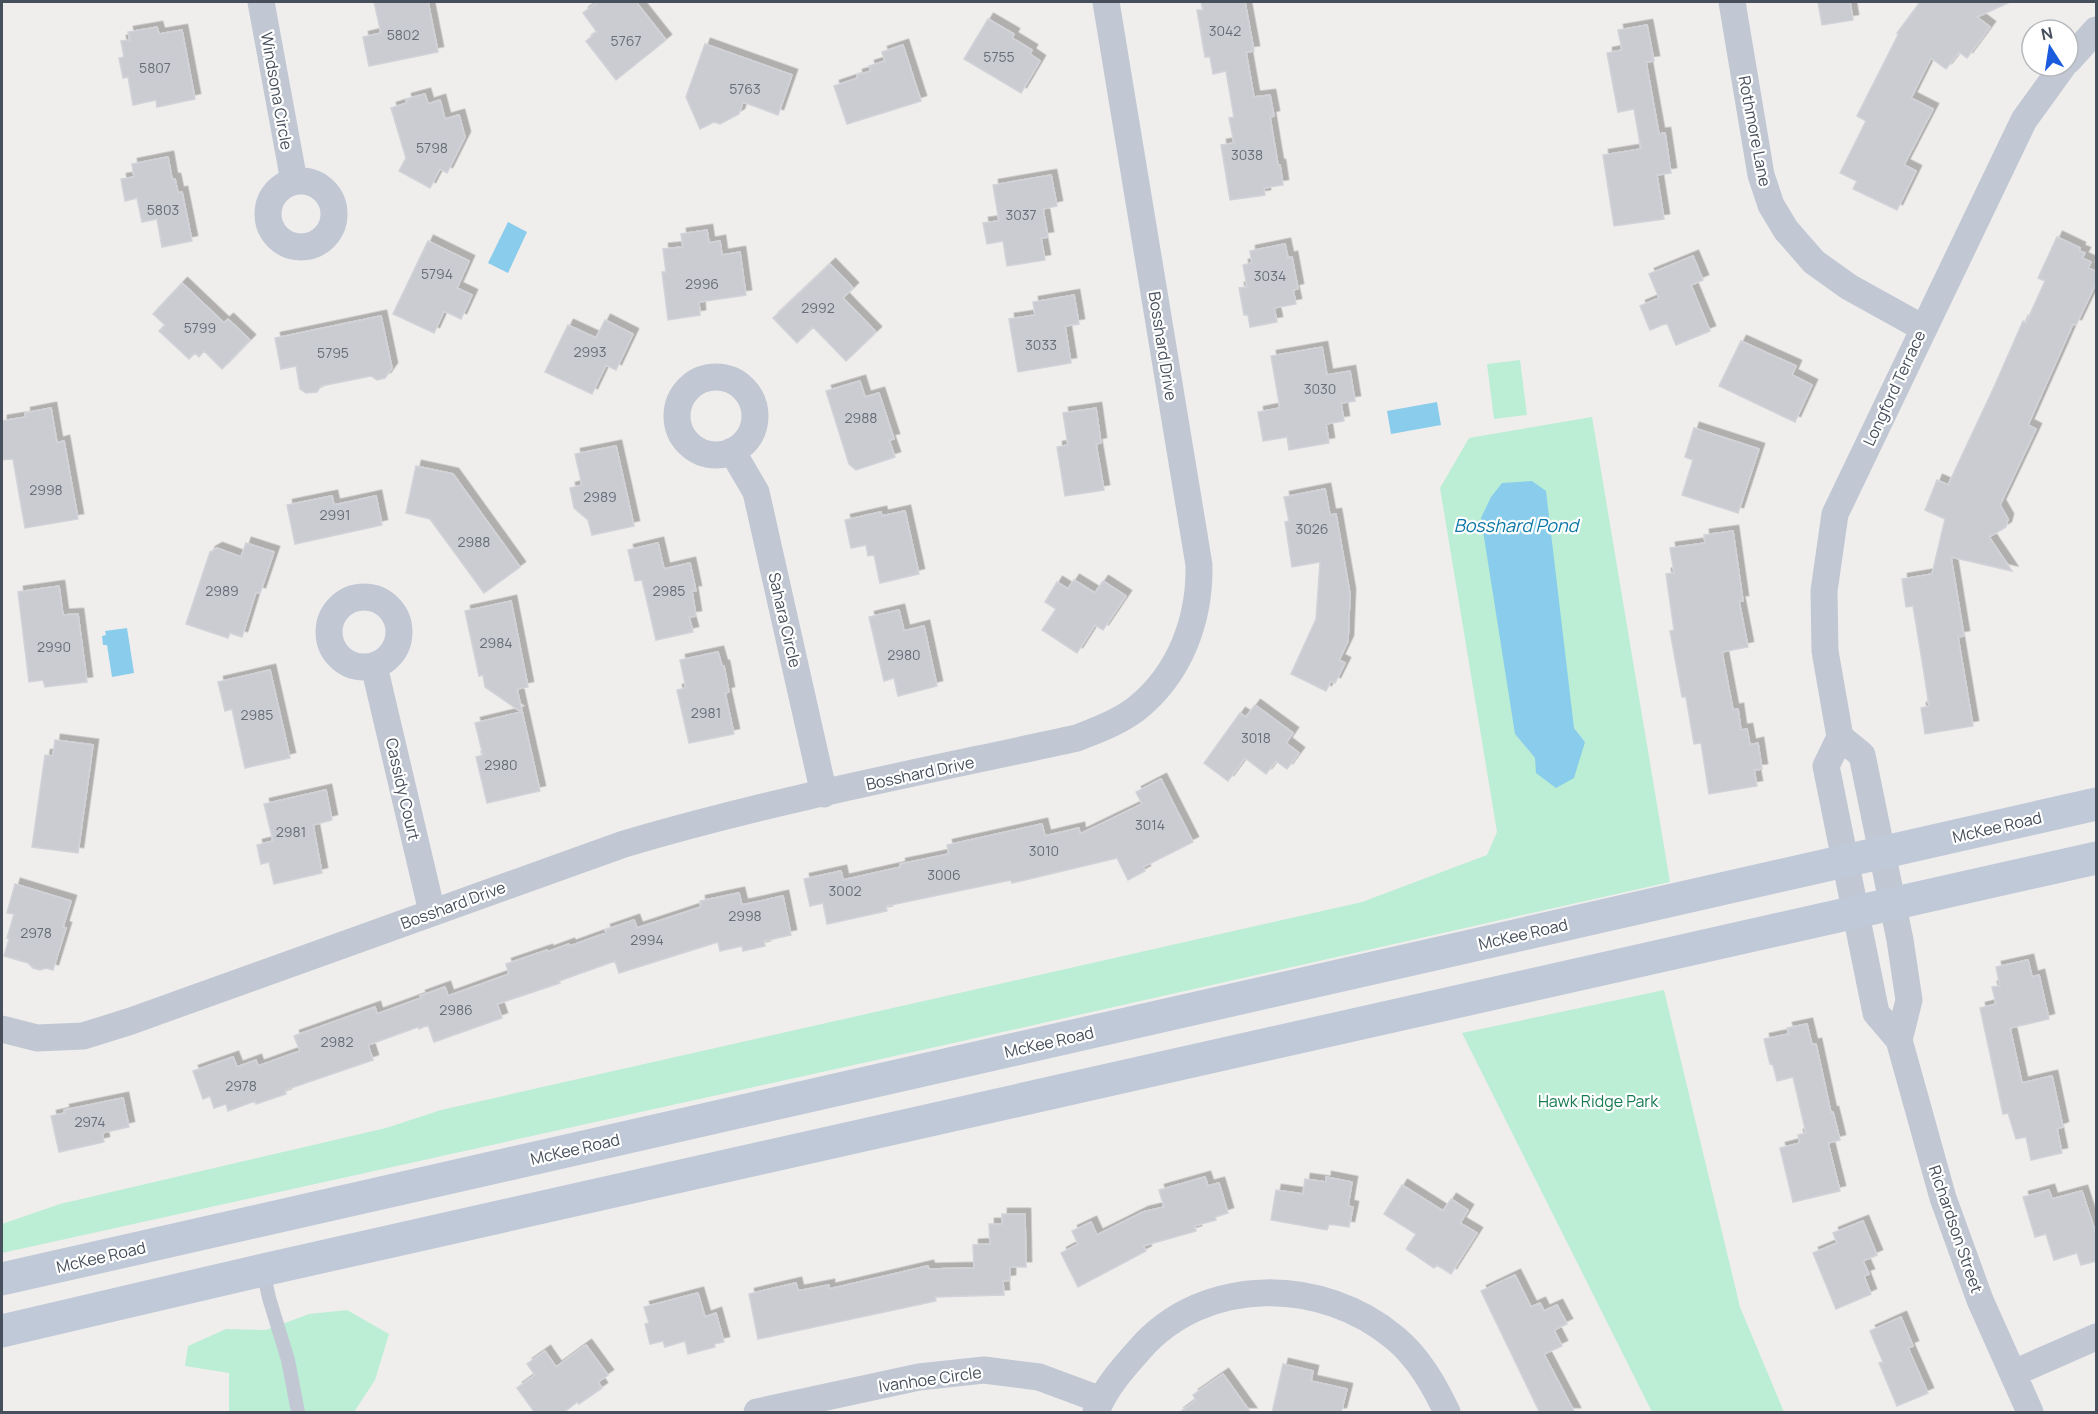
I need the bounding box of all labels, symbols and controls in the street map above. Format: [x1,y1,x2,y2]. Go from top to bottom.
north arrow [2020,18,2080,78]
house number: 3042 [1209,21,1241,40]
text: N [2039,21,2055,45]
house number: 5802 [387,25,419,44]
street label: Windsona Circle [256,30,298,152]
house number: 5767 [611,31,641,50]
house number: 5755 [983,47,1015,66]
house number: 5807 [139,58,171,77]
street label: Rothmore Lane [1733,74,1777,188]
house number: 5763 [729,79,761,98]
house number: 5798 [416,138,448,157]
house number: 3038 [1231,145,1263,164]
house number: 5803 [147,200,179,219]
house number: 3037 [1005,205,1037,224]
house number: 5794 [421,264,453,283]
house number: 3034 [1254,266,1286,285]
house number: 2996 [685,274,719,293]
street label: Bosshard Drive [1144,290,1182,402]
house number: 2992 [801,298,835,317]
house number: 5799 [184,318,216,337]
street label: Longford Terrace [1858,327,1930,449]
house number: 3033 [1025,335,1057,354]
house number: 2993 [573,342,607,361]
house number: 5795 [317,343,349,362]
house number: 3030 [1304,379,1336,398]
house number: 2988 [845,408,877,427]
house number: 2998 [29,480,63,499]
house number: 2989 [583,487,617,506]
house number: 2991 [320,505,350,524]
water label: Bosshard Pond [1454,513,1581,537]
house number: 3026 [1296,519,1328,538]
house number: 2988 [458,532,490,551]
street label: Sahara Circle [763,570,807,670]
house number: 2989 [205,581,239,600]
house number: 2985 [653,581,685,600]
house number: 2984 [479,633,513,652]
house number: 2990 [37,637,71,656]
house number: 2980 [887,645,921,664]
house number: 2981 [691,703,721,722]
house number: 2985 [241,705,273,724]
house number: 3018 [1241,728,1271,747]
street label: Cassidy Court [381,736,425,842]
street label: Bosshard Drive [864,751,976,795]
house number: 2980 [484,755,518,774]
street label: McKee Road [1950,806,2044,848]
house number: 3014 [1135,815,1165,834]
house number: 2981 [276,822,306,841]
house number: 3010 [1029,841,1059,860]
house number: 3006 [927,865,961,884]
street label: Bosshard Drive [398,876,508,934]
house number: 3002 [829,881,861,900]
house number: 2998 [728,906,762,925]
street label: McKee Road [1476,913,1570,955]
house number: 2978 [20,923,52,942]
house number: 2994 [630,930,664,949]
house number: 2986 [439,1000,473,1019]
street label: McKee Road [1002,1021,1096,1063]
house number: 2982 [321,1032,353,1051]
house number: 2978 [225,1076,257,1095]
park label: Hawk Ridge Park [1538,1090,1659,1112]
house number: 2974 [74,1112,106,1131]
street label: McKee Road [528,1128,622,1170]
street label: Richardson Street [1924,1162,1988,1296]
street label: McKee Road [54,1236,148,1278]
street label: Ivanhoe Circle [877,1361,983,1397]

